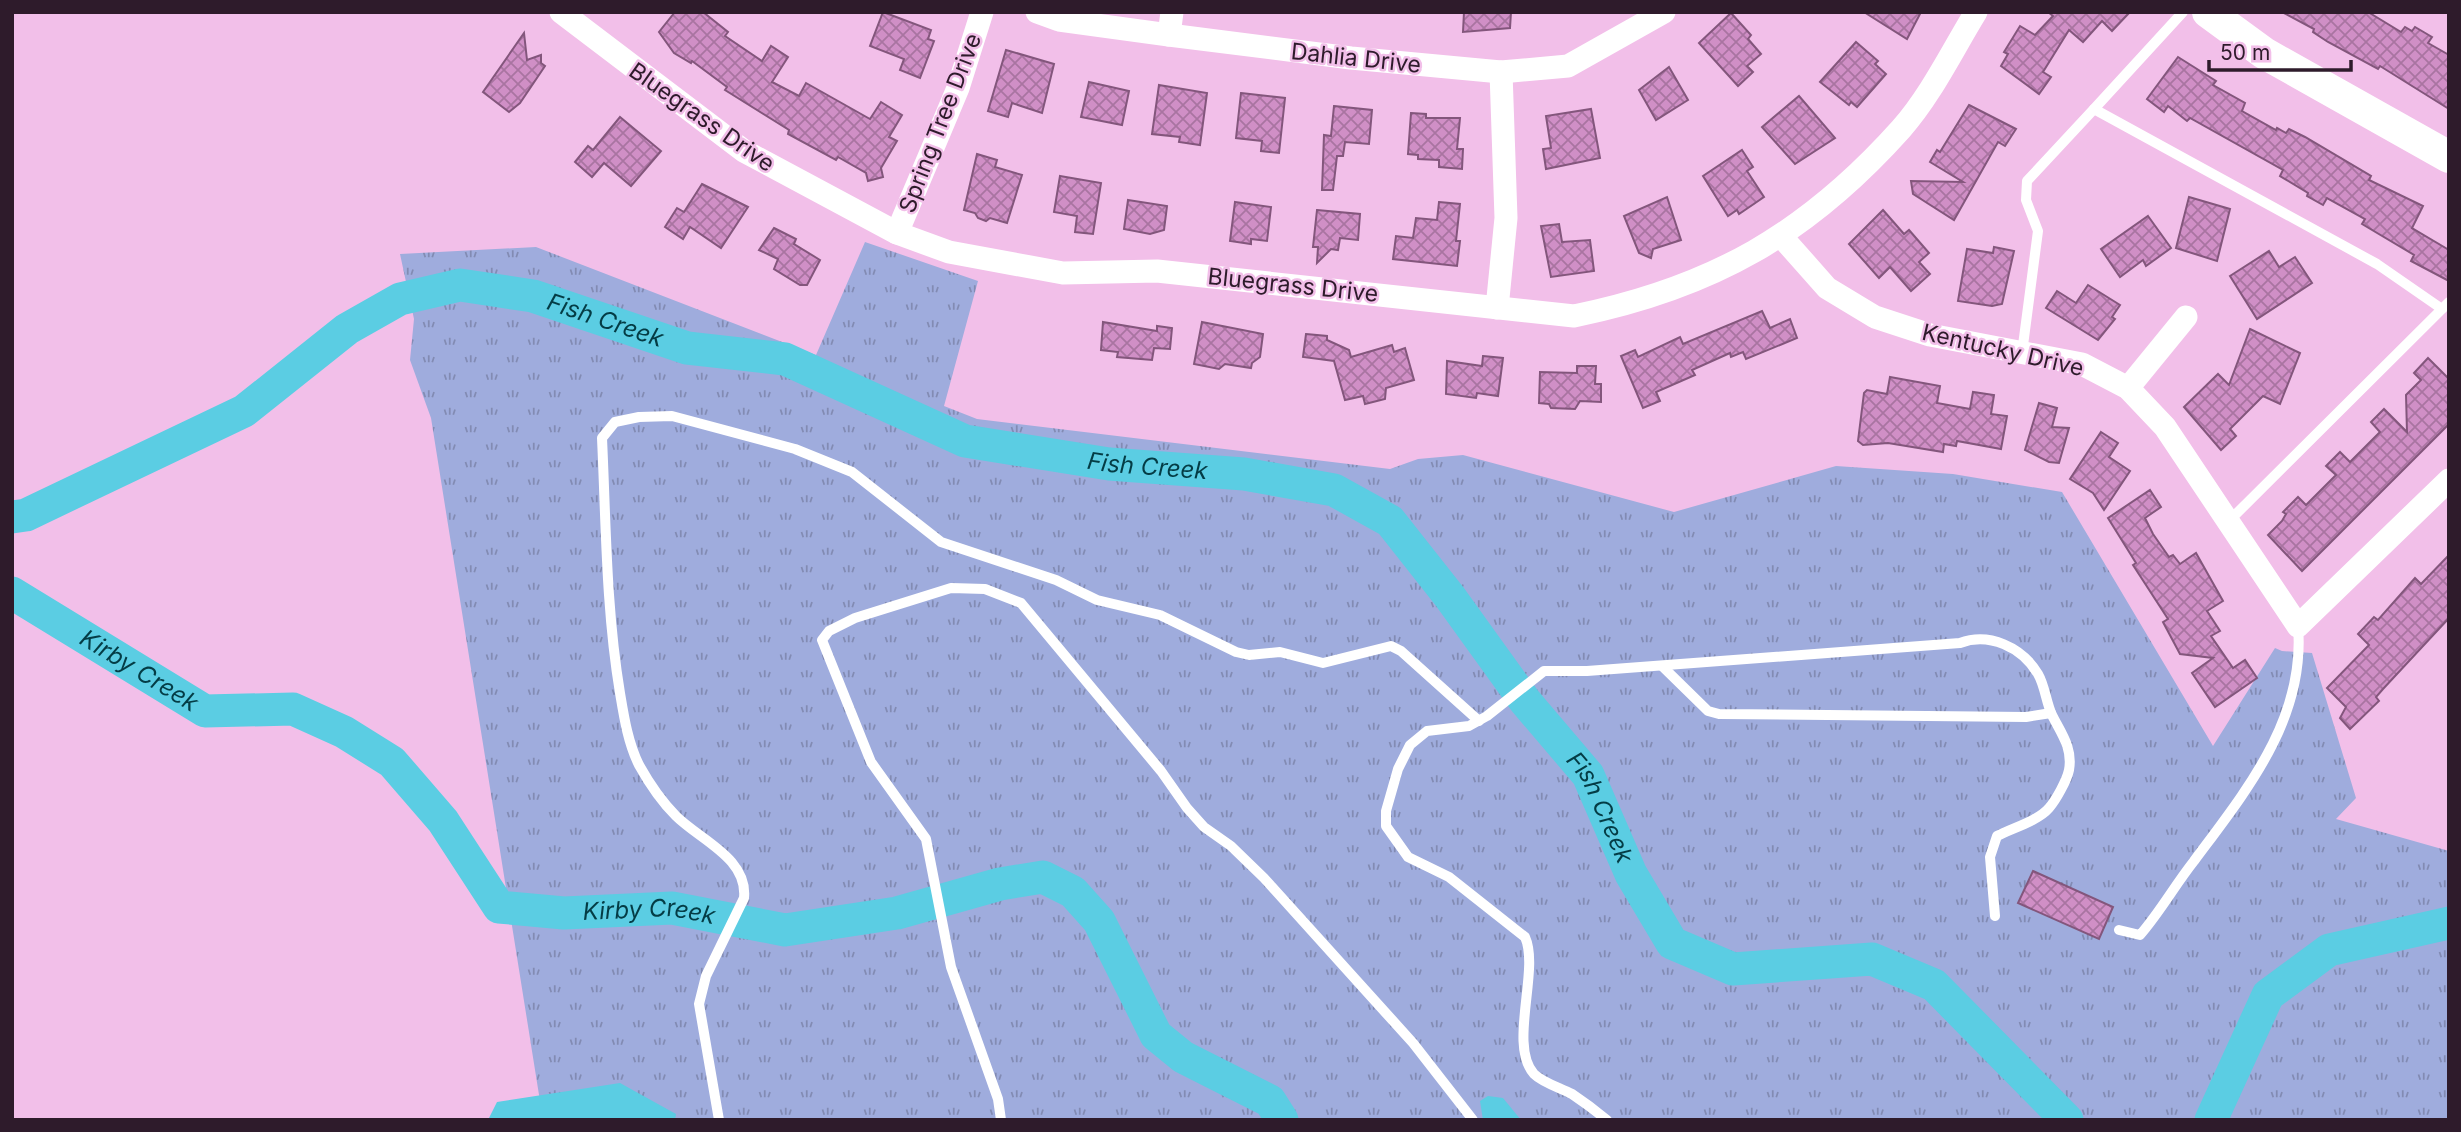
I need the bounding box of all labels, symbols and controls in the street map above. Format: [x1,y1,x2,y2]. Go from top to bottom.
scale bar [2209,28,2351,72]
street label: Spring Tree Drive [893,29,987,217]
street label: Dahlia Drive [1290,37,1422,79]
text: 50 m [2220,40,2270,65]
street label: Bluegrass Drive [624,56,780,178]
street label: Bluegrass Drive [1206,262,1380,308]
water label: Fish Creek [544,287,668,353]
street label: Kentucky Drive [1920,318,2086,382]
water label: Fish Creek [1085,446,1210,485]
water label: Kirby Creek [75,623,204,718]
water label: Fish Creek [1561,746,1640,868]
water label: Kirby Creek [582,893,719,930]

